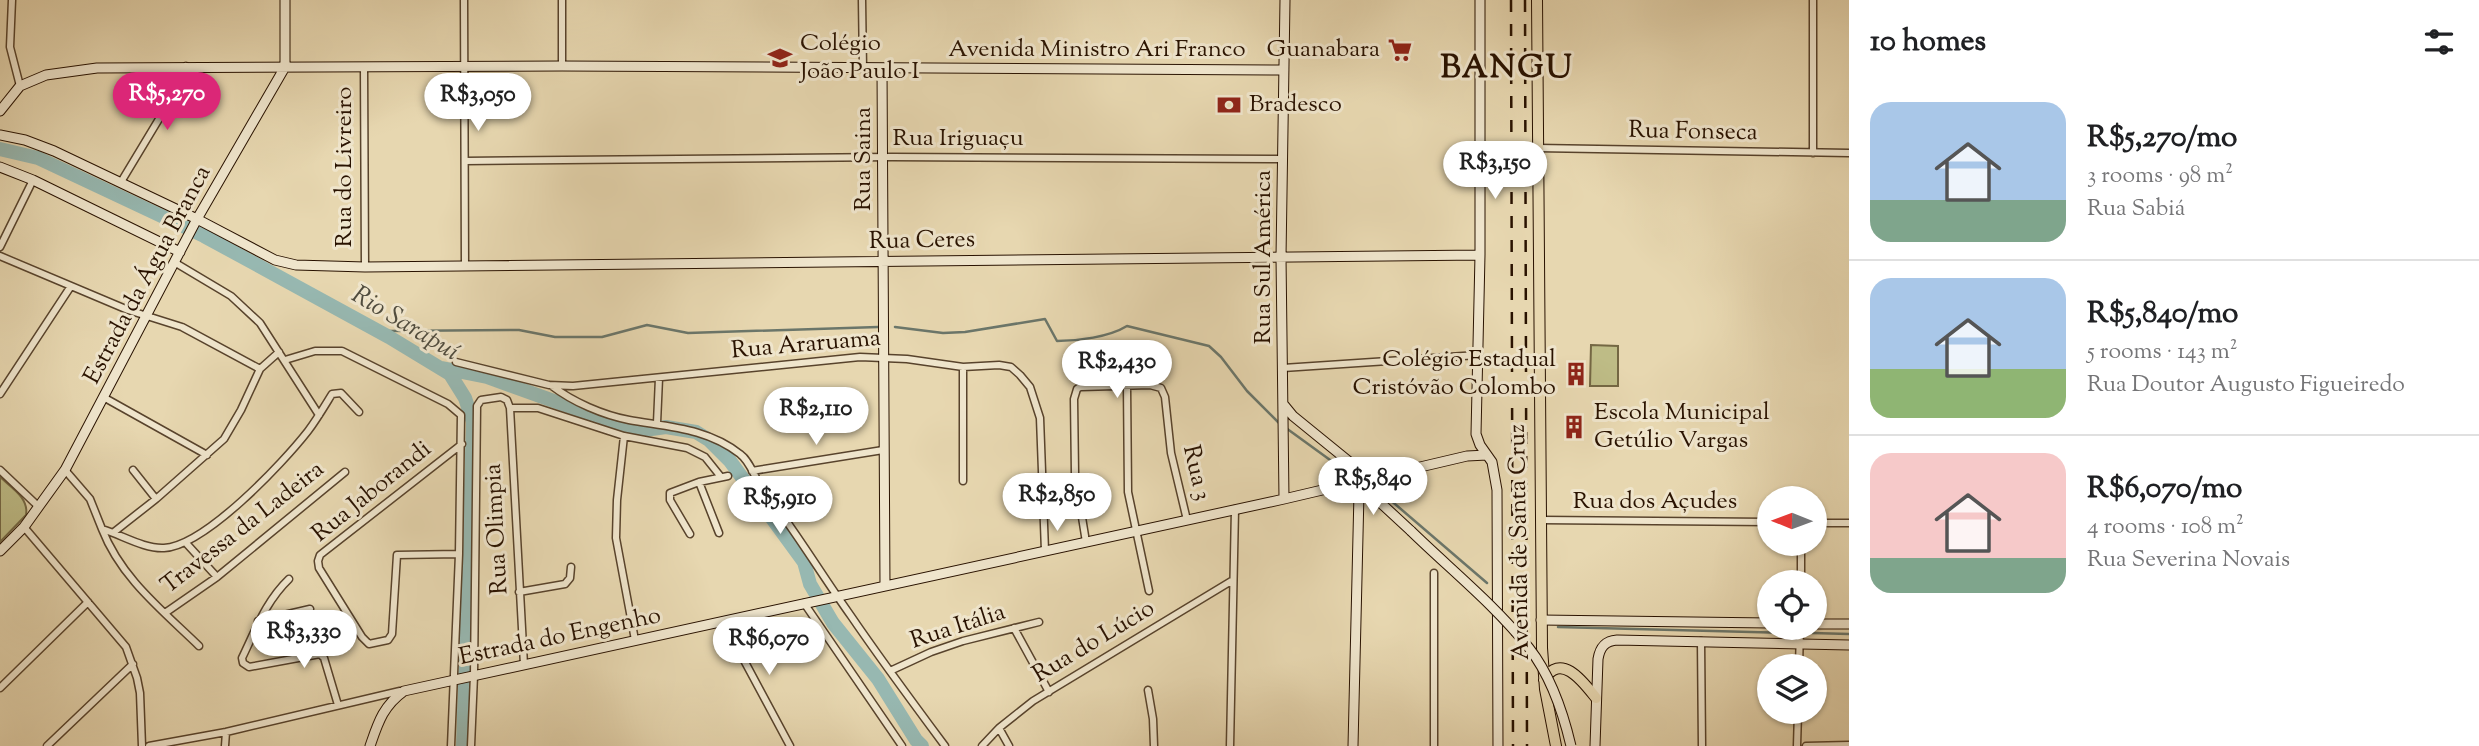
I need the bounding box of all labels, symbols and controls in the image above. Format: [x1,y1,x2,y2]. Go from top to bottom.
text: 10 homes [1870,21,1986,64]
icon: filters [2420,23,2458,61]
place label: Colégio João Paulo I [798,27,920,89]
street label: Avenida Ministro Ari Franco [948,33,1246,67]
place label: Guanabara [1267,33,1380,67]
supermarket icon: Guanabara [1386,36,1414,64]
school or university icon: Colégio João Paulo I [766,44,794,72]
district label: BANGU [1440,46,1574,92]
pin: R$5,270 [102,72,232,132]
pin: R$3,050 [413,74,543,133]
text: R$5,270 [129,78,205,111]
text: R$3,050 [440,79,516,112]
street label: Rua do Livreiro [328,87,362,247]
place label: Bradesco [1249,88,1342,122]
bank icon: Bradesco [1215,91,1243,119]
street label: Rua Saina [847,107,881,211]
street label: Rua Fonseca [1628,114,1758,150]
text: R$5,270/mo [2087,117,2237,160]
street label: Rua Iriguaçu [892,122,1024,156]
icon: home [1926,130,2010,214]
pin: R$3,150 [1430,142,1560,201]
text: R$3,150 [1459,147,1531,180]
street label: Estrada da Água Branca [76,160,220,390]
text: 3 rooms · 98 m² [2087,160,2233,193]
street label: Rua Sul América [1247,170,1281,344]
text: Rua Sabiá [2087,193,2185,226]
street label: Rua Ceres [869,223,975,259]
water label: Rio Sarapuí [344,277,466,371]
text: R$5,840/mo [2087,293,2238,336]
icon: home [1926,306,2010,390]
street label: Rua Araruama [730,322,882,368]
text: 5 rooms · 143 m² [2087,336,2238,369]
pin: R$2,430 [1052,340,1182,400]
place label: Colégio Estadual Cristóvão Colombo [1352,343,1556,405]
text: R$2,430 [1078,346,1156,379]
building icon: Colégio Estadual Cristóvão Colombo [1562,360,1590,388]
text: Rua Doutor Augusto Figueiredo [2087,369,2405,402]
pin: R$2,110 [751,388,881,447]
text: R$2,110 [780,393,852,426]
place label: Escola Municipal Getúlio Vargas [1594,396,1770,458]
building icon: Escola Municipal Getúlio Vargas [1560,413,1588,441]
street label: Avenida de Santa Cruz [1501,424,1539,660]
street label: Rua Jaborandi [305,433,439,551]
street label: Rua 3 [1173,442,1219,504]
street label: Travessa da Ladeira [154,453,332,603]
pin: R$5,840 [1308,458,1438,517]
street label: Rua Olimpia [477,463,517,595]
text: R$5,840 [1334,463,1412,496]
text: R$6,070/mo [2087,468,2242,511]
pin: R$2,850 [992,474,1122,533]
pin: R$5,910 [715,476,845,536]
text: R$2,850 [1019,479,1095,512]
icon: home [1926,481,2010,565]
text: R$5,910 [744,482,816,515]
street label: Rua dos Açudes [1573,485,1737,519]
north arrow [1757,486,1827,556]
map controls [1757,486,1827,724]
text: 4 rooms · 108 m² [2087,511,2244,544]
text: Rua Severina Novais [2087,544,2290,577]
button: locate [1757,570,1827,640]
street label: Rua do Lúcio [1026,592,1162,692]
street label: Rua Itália [906,596,1010,658]
street label: Estrada do Engenho [456,599,664,675]
pin: R$3,330 [239,610,369,670]
text: R$3,330 [267,616,341,649]
pin: R$6,070 [704,618,834,677]
text: R$6,070 [729,623,809,656]
button: layers [1757,654,1827,724]

